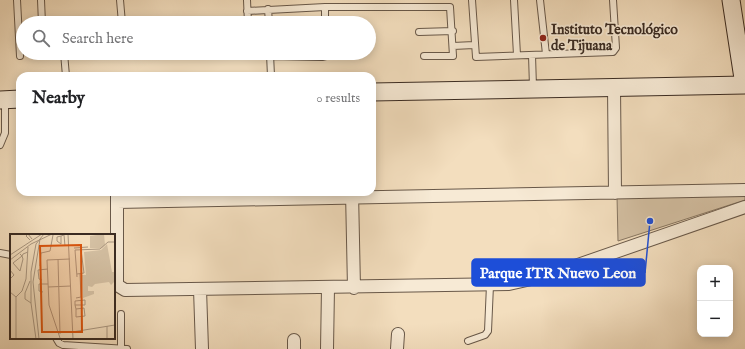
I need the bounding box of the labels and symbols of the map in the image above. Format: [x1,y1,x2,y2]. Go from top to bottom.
place label: Instituto Tecnológico de Tijuana [551,21,678,55]
marker: Instituto Tecnológico de Tijuana [538,33,548,43]
inset map [10,234,115,339]
callout: Parque ITR Nuevo Leon [472,259,645,286]
text: Parque ITR Nuevo Leon [480,264,636,283]

